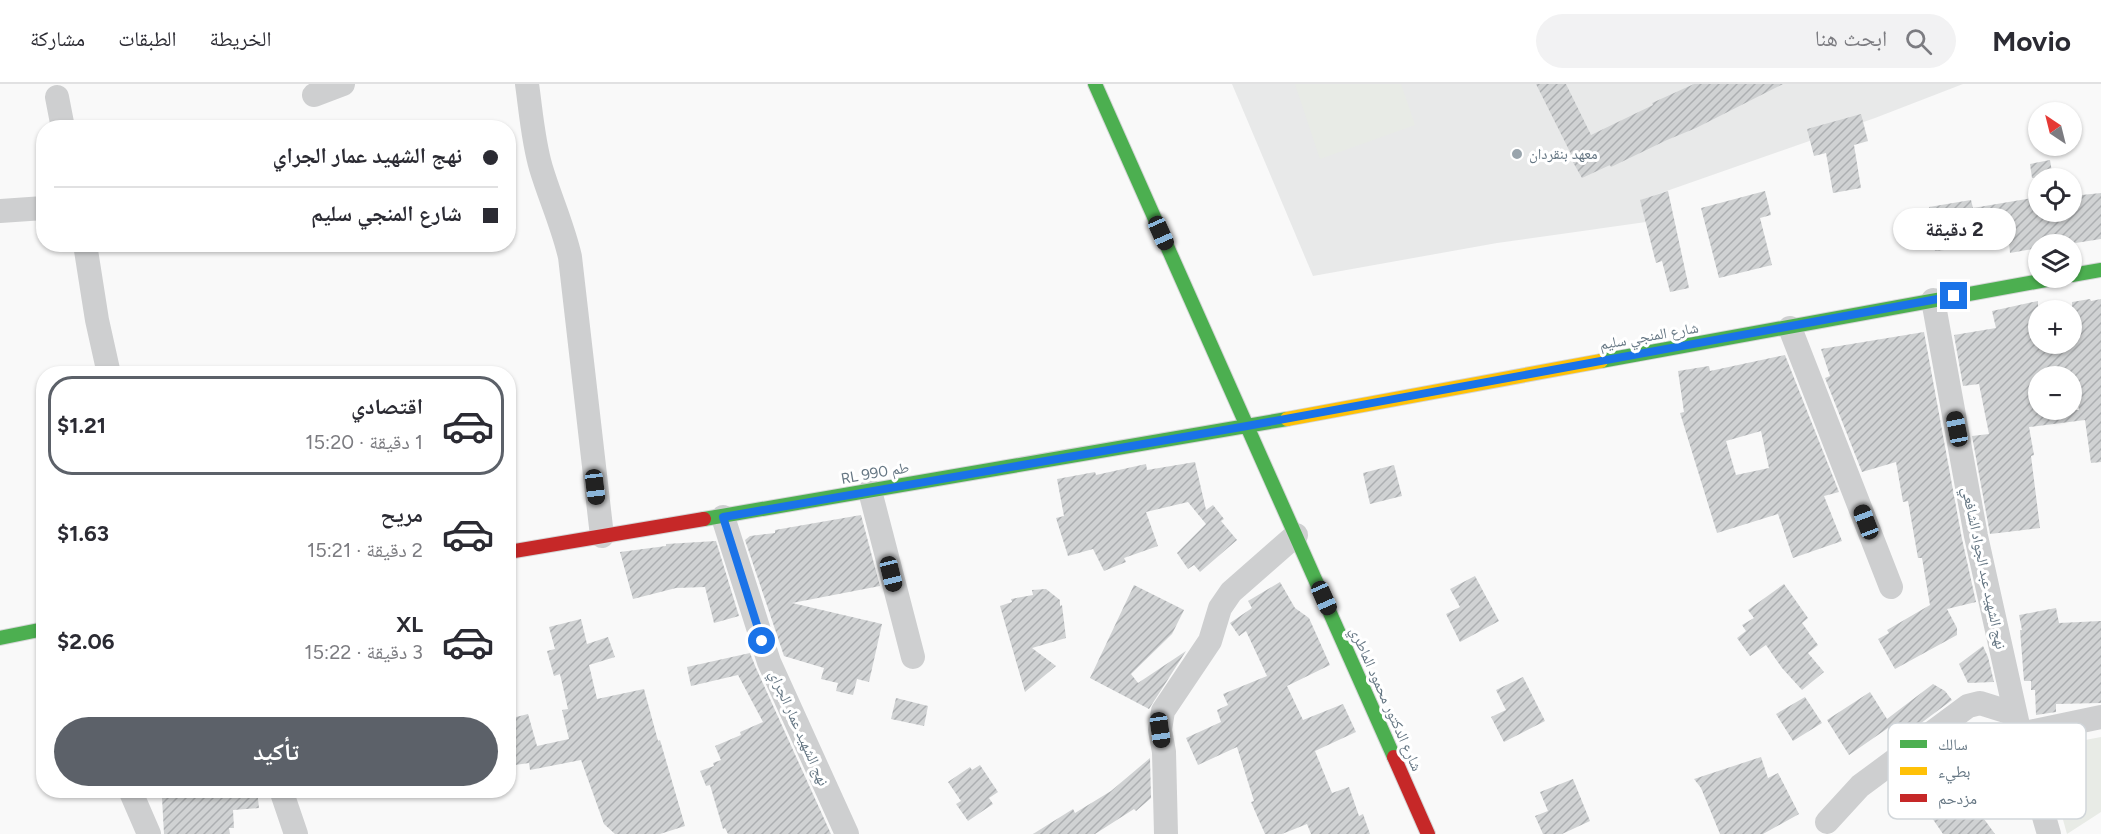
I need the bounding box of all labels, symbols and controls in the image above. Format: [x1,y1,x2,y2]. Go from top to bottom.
search box [1536,14,1956,68]
text: Movio [1992,24,2071,58]
text: ابحث هنا [1815,25,1887,52]
icon: search [1902,25,1935,58]
text: مشاركة [30,26,85,51]
text: الطبقات [118,26,177,51]
text: الخريطة [210,26,271,51]
north arrow [2028,102,2082,156]
map controls [2028,102,2082,420]
text: نهج الشهيد عمار الجراي [272,142,462,169]
place label: معهد بنقردان [1529,145,1598,164]
marker: معهد بنقردان [1510,147,1524,161]
button: locate [2028,168,2082,222]
text: شارع المنجي سليم [311,200,462,227]
callout: 2 دقيقة [1892,209,2016,251]
car [1145,213,1177,253]
text: 2 دقيقة [1925,217,1984,241]
button: layers [2028,234,2082,288]
route end [1940,282,1967,309]
button: + [2028,300,2082,354]
street label: شارع المنجي سليم [1598,318,1701,356]
button: − [2028,366,2082,420]
text: اقتصادي [351,393,423,420]
icon: car [441,399,495,453]
car [1945,410,1969,448]
text: $1.21 [57,412,106,439]
text: 1 دقيقة · 15:20 [305,430,423,454]
street label: RL طم 990 [839,458,911,489]
car [584,468,606,506]
street label: نهج الشهيد عبد الجواد الشافعي [1955,485,2010,651]
text: مريح [380,501,423,528]
car [1851,502,1881,542]
icon: car [441,507,495,561]
text: $1.63 [57,520,109,547]
text: 2 دقيقة · 15:21 [307,538,423,562]
car [878,554,904,594]
car [1308,578,1340,618]
text: XL [396,611,423,638]
icon: car [441,615,495,669]
street label: شارع الدكتور محمود الماطري [1343,624,1426,775]
route start [748,627,775,654]
text: $2.06 [57,628,114,655]
text: 3 دقيقة · 15:22 [304,640,423,664]
street label: نهج الشهيد عمار الجراي [763,667,833,790]
car [1149,711,1171,749]
button: تأكيد [54,717,498,786]
legend [1888,723,2086,819]
text: سالك [1938,735,1968,754]
text: بطيء [1938,762,1970,784]
text: مزدحم [1938,789,1977,809]

